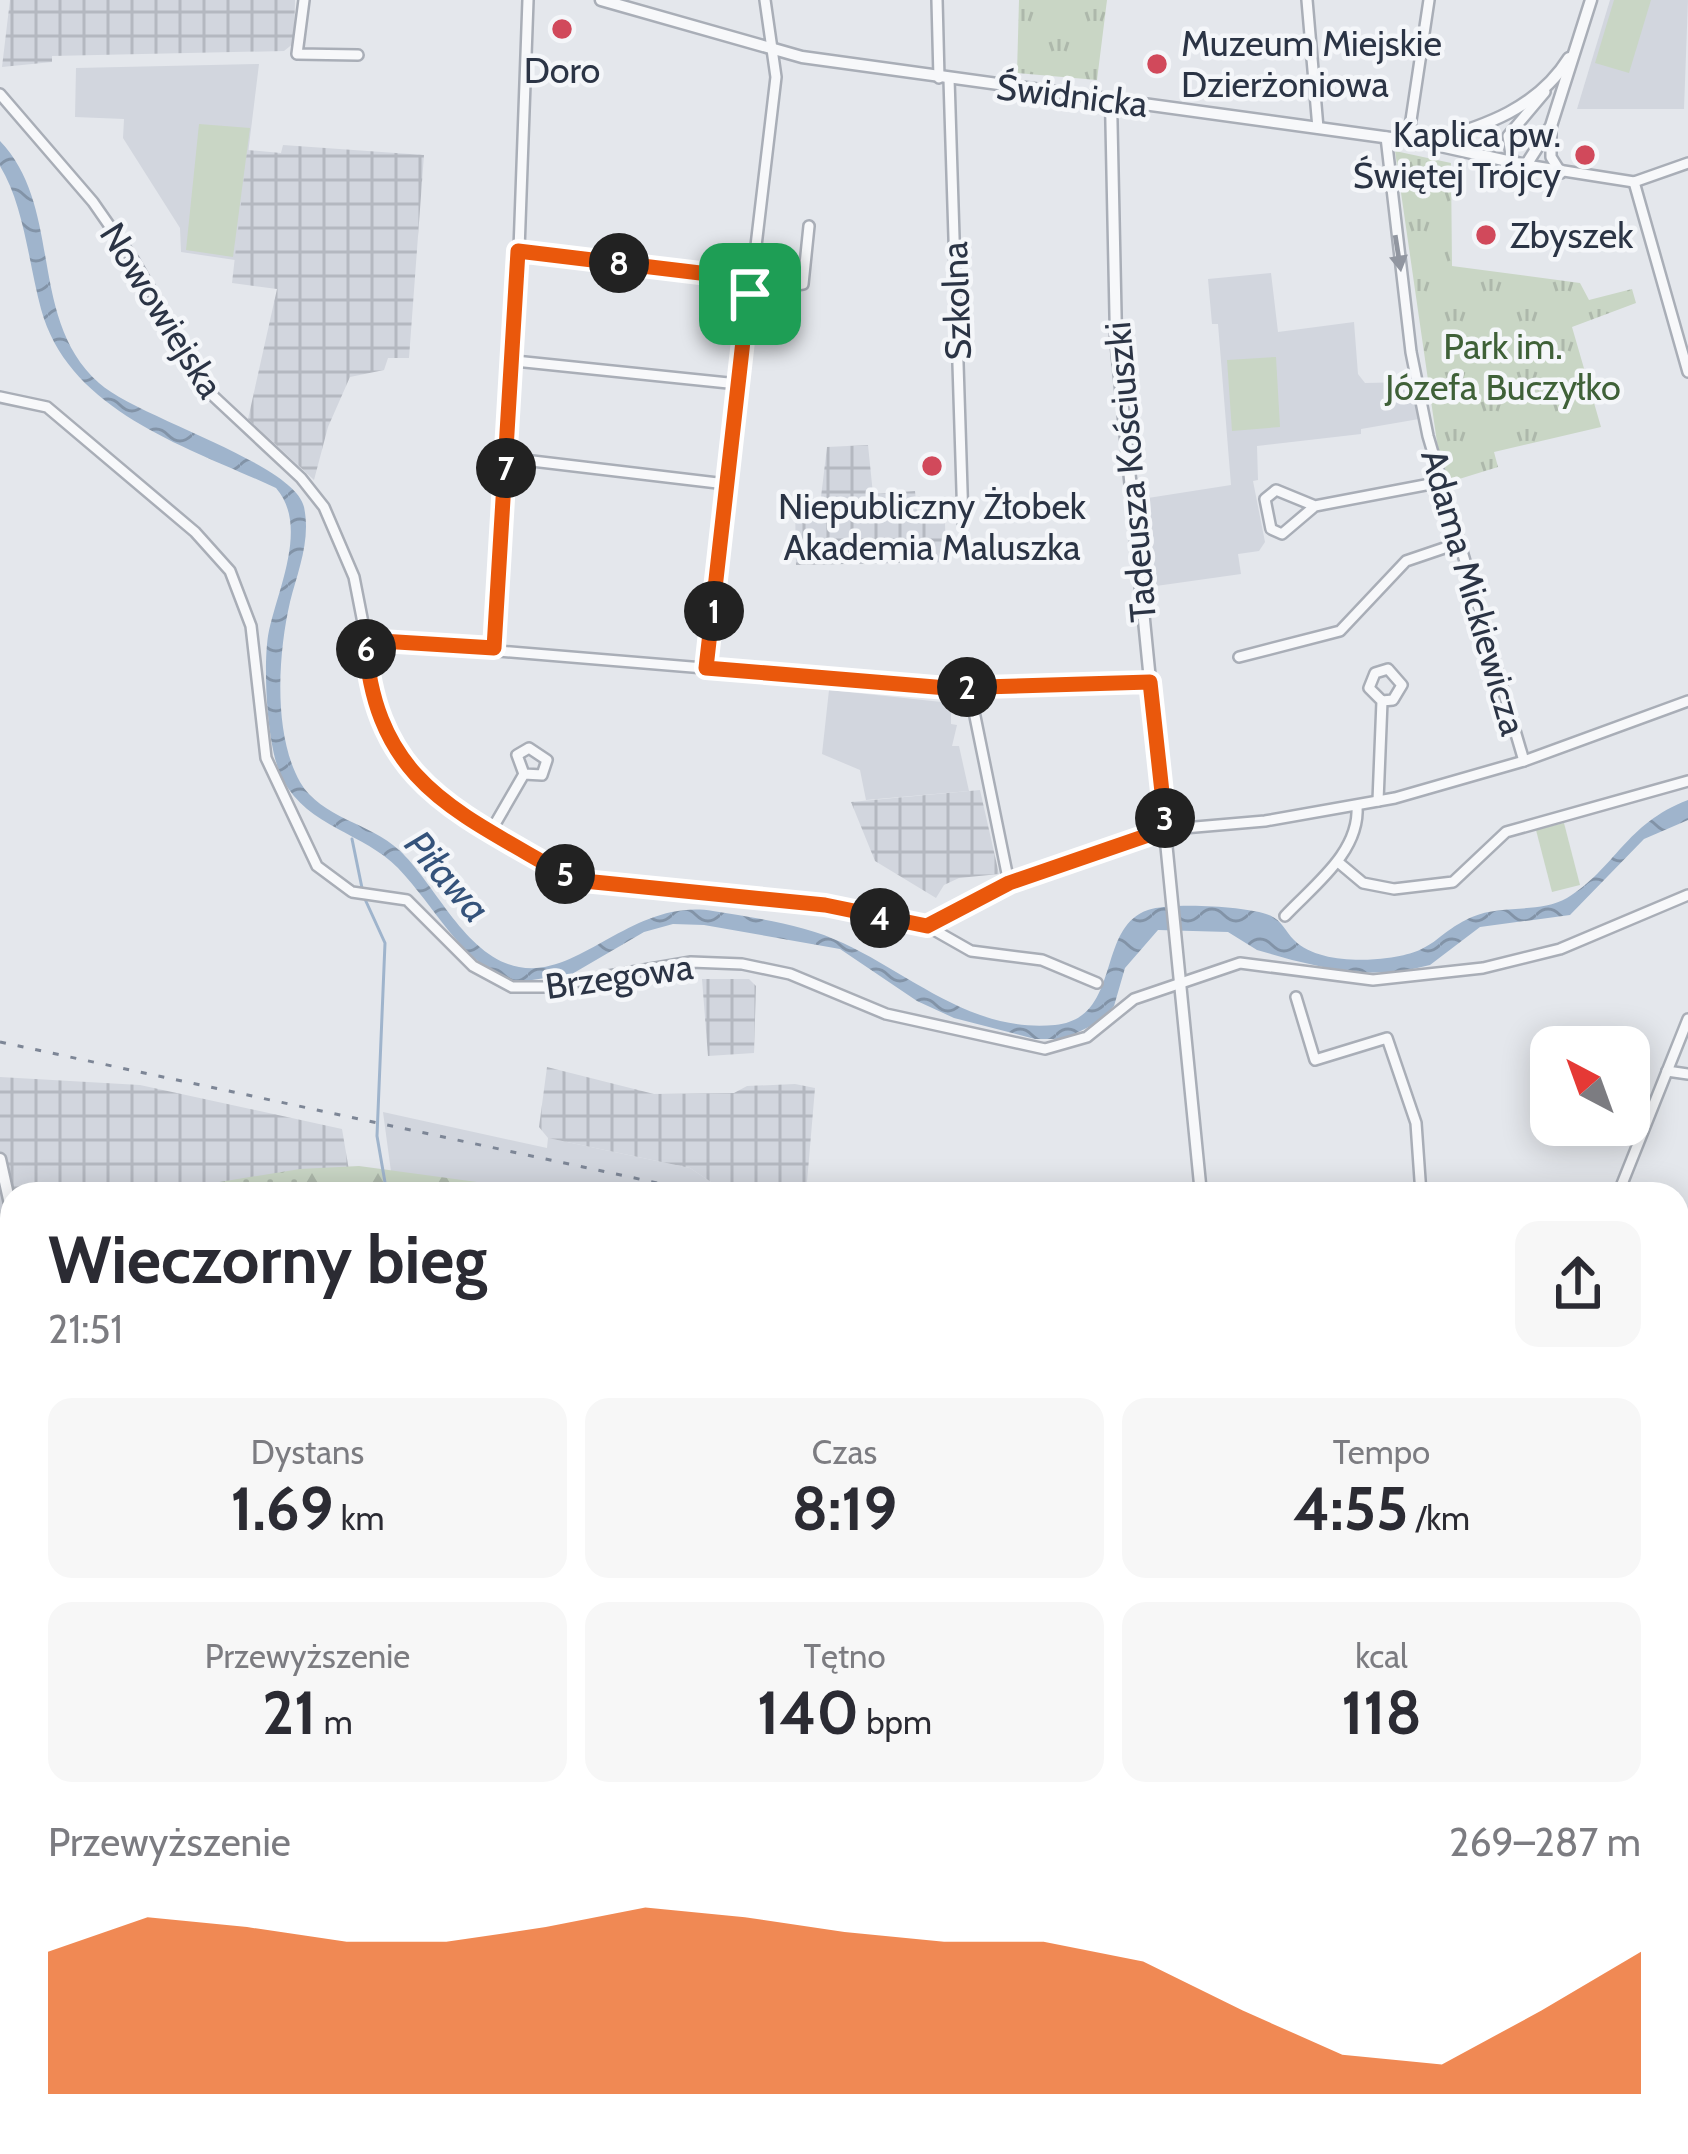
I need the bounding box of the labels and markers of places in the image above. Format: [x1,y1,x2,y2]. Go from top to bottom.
marker: Doro [549,16,575,42]
place label: Muzeum Miejskie Dzierżoniowa [1181,21,1442,106]
place label: Doro [524,48,600,92]
marker: Muzeum Miejskie Dzierżoniowa [1144,51,1170,77]
place label: Kaplica pw. Świętej Trójcy [1353,112,1561,197]
marker: Kaplica pw. Świętej Trójcy [1572,142,1598,168]
place label: Zbyszek [1510,213,1634,257]
marker: Zbyszek [1473,222,1499,248]
pin: 8 [589,233,649,293]
pin [699,243,801,345]
pin: 7 [476,438,536,498]
marker: Niepubliczny Żłobek Akademia Maluszka [919,453,945,479]
place label: Niepubliczny Żłobek Akademia Maluszka [778,484,1087,569]
pin: 1 [684,581,744,641]
pin: 6 [336,619,396,679]
pin: 2 [937,657,997,717]
pin: 3 [1135,788,1195,848]
pin: 5 [535,844,595,904]
pin: 4 [850,888,910,948]

